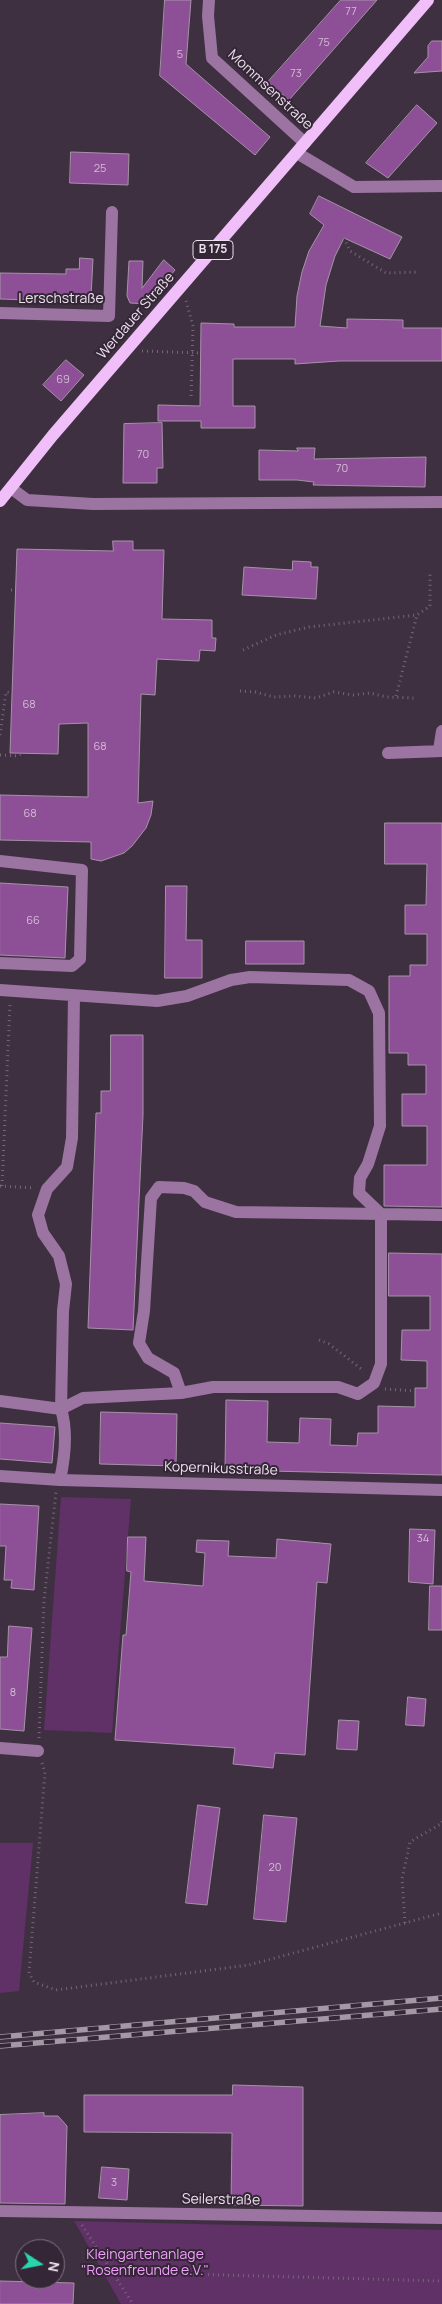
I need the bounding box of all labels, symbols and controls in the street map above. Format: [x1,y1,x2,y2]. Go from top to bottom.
house number: 77 [345,5,357,19]
house number: 75 [318,36,330,50]
street label: Mommsenstraße [224,47,316,133]
house number: 5 [177,48,183,62]
house number: 73 [290,67,302,81]
house number: 25 [94,162,106,176]
road number: B 175 [193,240,233,260]
street label: Werdauer Straße [94,269,178,363]
street label: Lerschstraße [18,291,104,307]
house number: 69 [56,373,70,387]
house number: 70 [137,448,149,462]
house number: 70 [336,462,348,476]
house number: 68 [22,698,36,712]
house number: 68 [93,740,107,754]
house number: 68 [23,807,37,821]
house number: 66 [26,914,40,928]
street label: Kopernikusstraße [164,1459,278,1479]
house number: 34 [417,1532,429,1546]
house number: 8 [10,1686,16,1700]
house number: 20 [269,1861,281,1875]
house number: 3 [111,2176,117,2190]
street label: Seilerstraße [182,2191,260,2209]
north arrow [15,2239,65,2289]
park label: Kleingartenanlage "Rosenfreunde e.V." [81,2247,209,2280]
text: N [44,2260,65,2274]

